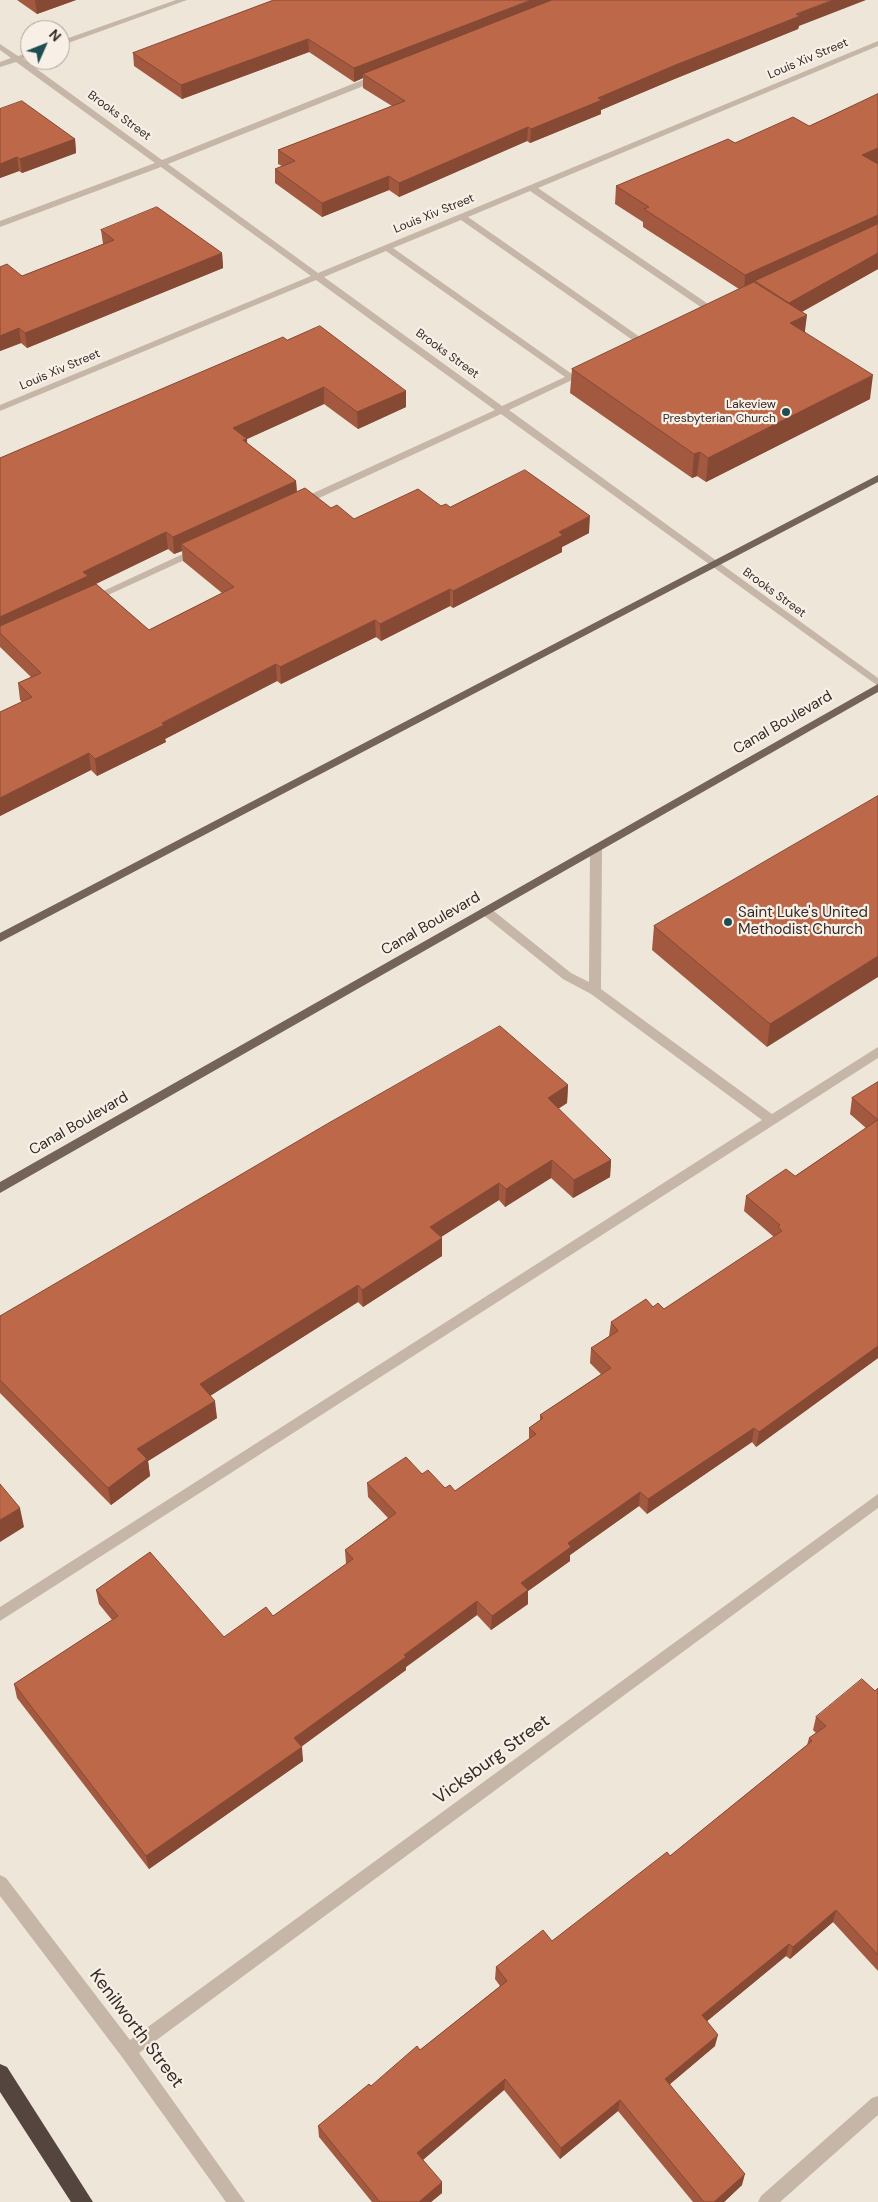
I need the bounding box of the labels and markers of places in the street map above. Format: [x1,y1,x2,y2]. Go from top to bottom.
place label: Lakeview Presbyterian Church [663,398,776,426]
marker: Lakeview Presbyterian Church [780,406,792,418]
place label: Saint Luke's United Methodist Church [738,904,868,939]
marker: Saint Luke's United Methodist Church [722,916,734,928]

